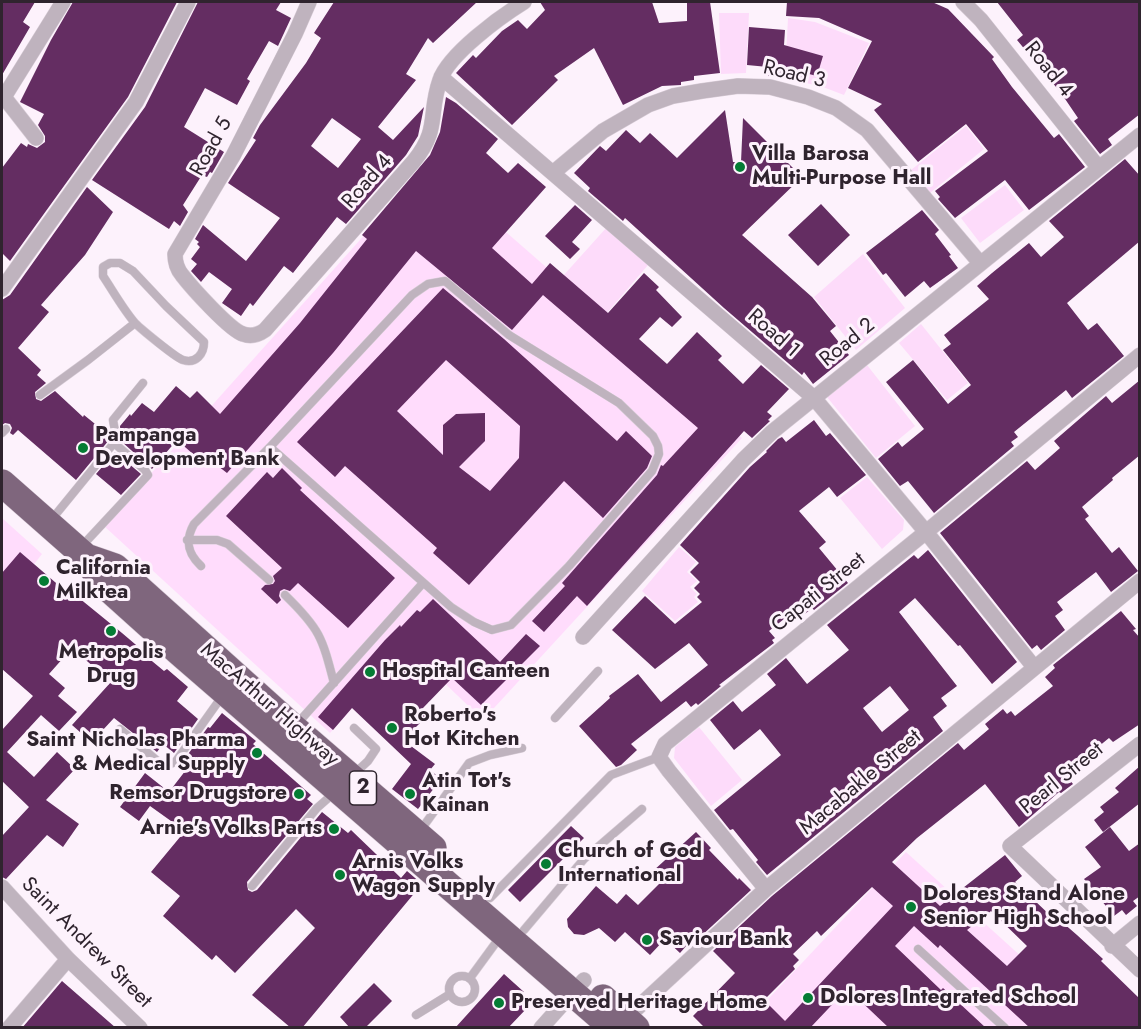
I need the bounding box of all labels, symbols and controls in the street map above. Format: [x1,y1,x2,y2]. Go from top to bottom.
street label: Road 4 [1018,37,1078,103]
street label: Road 3 [760,56,828,94]
street label: Road 5 [186,113,238,181]
place label: Villa Barosa Multi-Purpose Hall [752,142,931,192]
street label: Road 4 [338,150,398,214]
marker: Villa Barosa Multi-Purpose Hall [733,160,747,174]
street label: Road 1 [742,304,804,364]
street label: Road 2 [815,313,881,373]
place label: Pampanga Development Bank [95,423,280,473]
marker: Pampanga Development Bank [76,441,90,455]
street label: Capati Street [767,548,871,638]
place label: California Milktea [56,556,151,606]
marker: California Milktea [37,574,51,588]
marker: Metropolis Drug [104,624,118,638]
street label: MacArthur Highway [194,638,344,772]
place label: Metropolis Drug [59,640,163,690]
place label: Hospital Canteen [382,659,550,685]
marker: Hospital Canteen [363,665,377,679]
place label: Roberto's Hot Kitchen [404,703,519,753]
marker: Roberto's Hot Kitchen [385,721,399,735]
street label: Macabakle Street [795,725,927,841]
place label: Saint Nicholas Pharma & Medical Supply [26,728,245,778]
street label: Pearl Street [1015,738,1109,820]
marker: Saint Nicholas Pharma & Medical Supply [250,746,264,760]
place label: Atin Tot's Kainan [422,769,511,819]
road number: 2 [350,771,376,805]
place label: Remsor Drugstore [109,781,287,807]
marker: Remsor Drugstore [292,787,306,801]
marker: Atin Tot's Kainan [403,787,417,801]
place label: Arnie's Volks Parts [140,816,322,842]
marker: Arnie's Volks Parts [327,822,341,836]
place label: Church of God International [558,839,702,889]
place label: Arnis Volks Wagon Supply [352,850,495,900]
marker: Church of God International [539,857,553,871]
marker: Arnis Volks Wagon Supply [333,868,347,882]
street label: Saint Andrew Street [15,872,157,1014]
place label: Dolores Stand Alone Senior High School [923,882,1125,932]
marker: Dolores Stand Alone Senior High School [904,900,918,914]
place label: Saviour Bank [659,927,789,953]
marker: Saviour Bank [640,933,654,947]
place label: Dolores Integrated School [820,985,1076,1011]
place label: Preserved Heritage Home [511,990,767,1016]
marker: Dolores Integrated School [801,991,815,1005]
marker: Preserved Heritage Home [492,996,506,1010]

